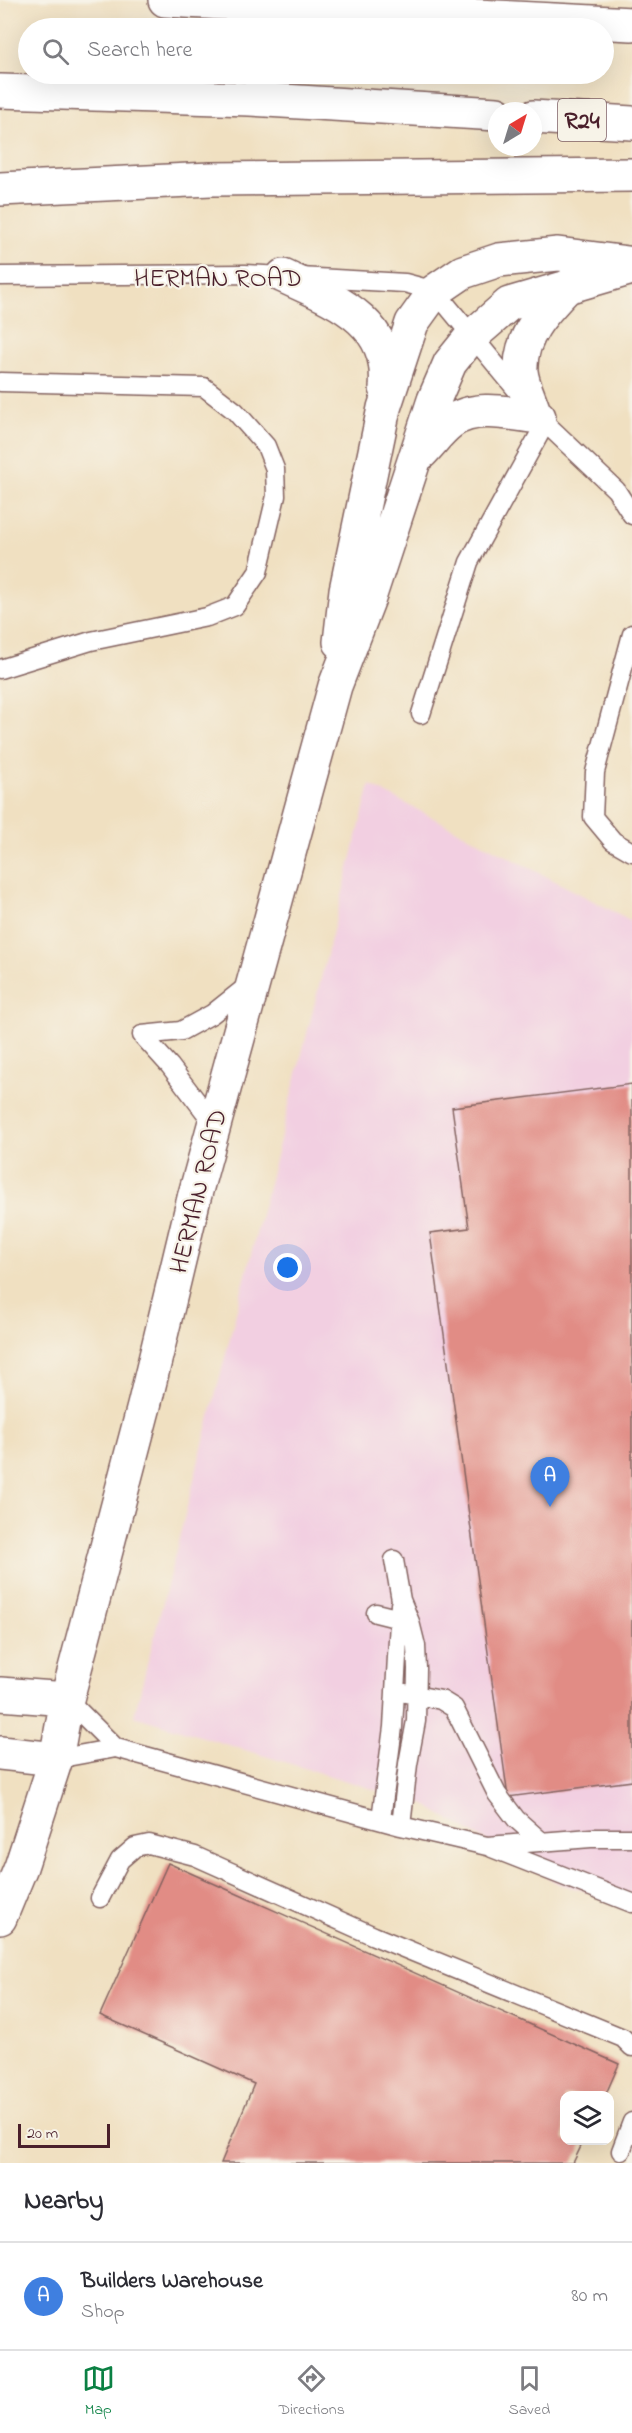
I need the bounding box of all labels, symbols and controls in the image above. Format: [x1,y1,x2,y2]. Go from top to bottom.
search box [18,18,614,84]
icon: search [39,35,72,68]
text: Search here [87,35,192,67]
road number: R24 [558,99,606,141]
north arrow [488,102,542,156]
street label: HERMAN ROAD [134,261,302,299]
street label: HERMAN ROAD [161,1106,239,1278]
your location [273,1253,302,1282]
pin: A [530,1458,570,1507]
map controls [560,2091,614,2145]
button: layers [560,2091,614,2145]
scale bar [18,2121,110,2148]
text: 20 m [27,2122,58,2146]
text: Nearby [24,2183,103,2221]
text: Builders Warehouse [81,2266,263,2298]
text: A [37,2282,50,2311]
text: 80 m [571,2282,608,2311]
text: Shop [81,2298,125,2327]
tab: Map [82,2362,115,2422]
tab: Directions [278,2362,345,2422]
tab: Saved [508,2362,550,2422]

